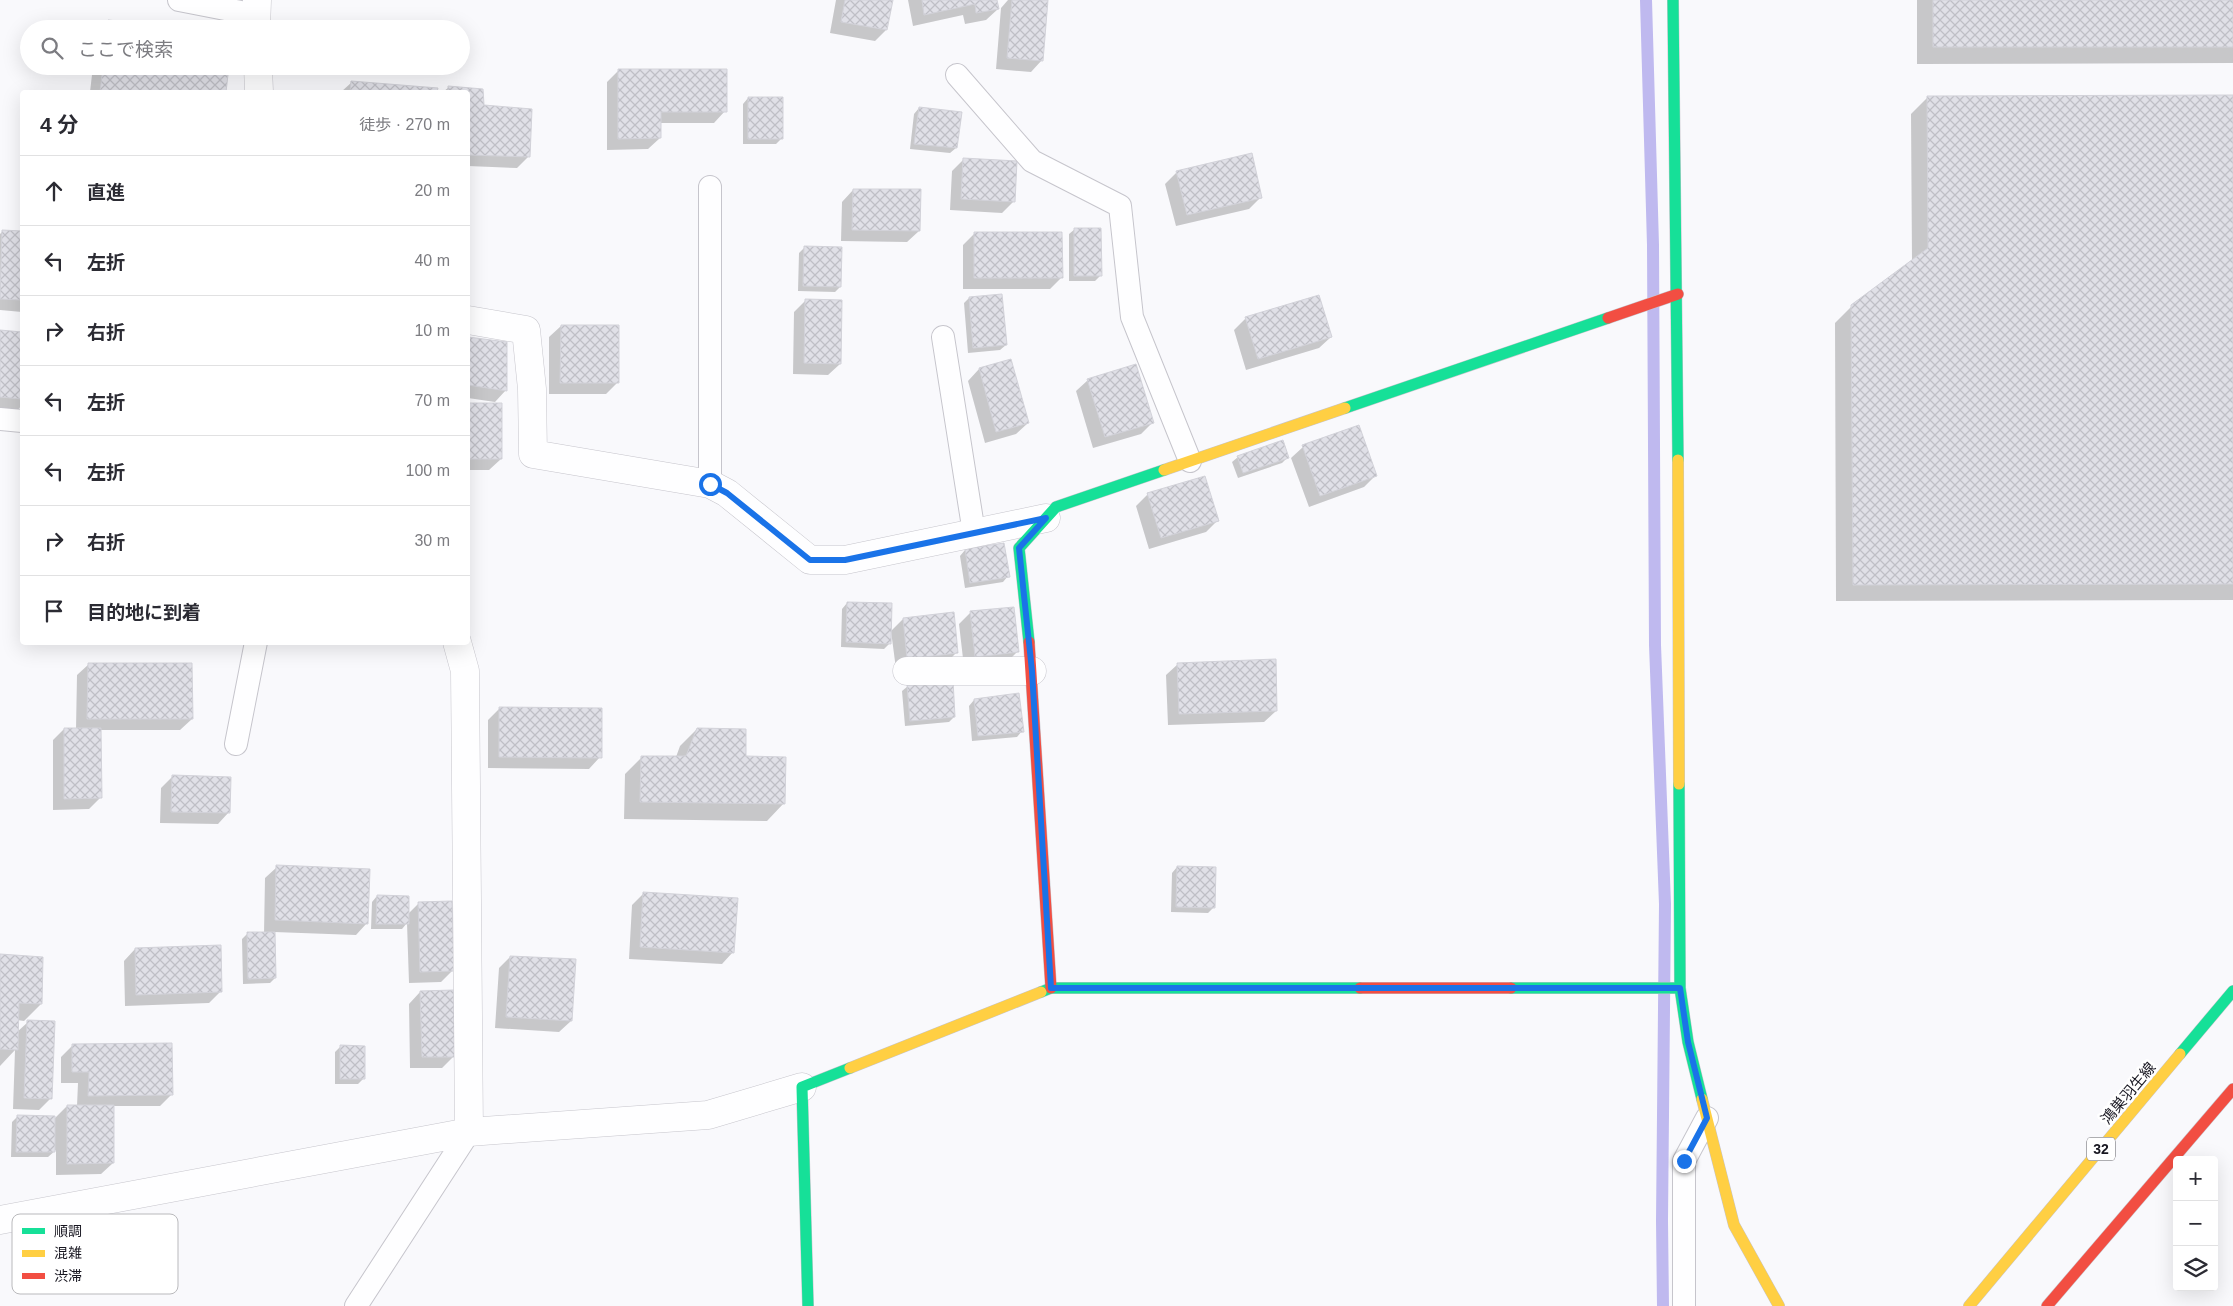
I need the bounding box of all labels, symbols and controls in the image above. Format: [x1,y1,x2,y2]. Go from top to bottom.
search box [20,20,470,75]
icon: search [38,34,66,62]
text: ここで検索 [78,39,173,60]
text: 4 分 [40,113,79,136]
text: 徒歩 · 270 m [359,116,450,133]
icon: ahead [40,177,68,205]
text: 直進 [87,182,125,203]
text: 20 m [414,182,450,199]
icon: left [40,247,68,275]
text: 左折 [87,252,125,273]
text: 40 m [414,252,450,269]
icon: right [40,317,68,345]
text: 右折 [87,322,125,343]
text: 10 m [414,322,450,339]
icon: left [40,387,68,415]
text: 左折 [87,392,125,413]
text: 70 m [414,392,450,409]
icon: left [40,457,68,485]
text: 左折 [87,462,125,483]
text: 100 m [406,462,450,479]
route start [699,473,722,496]
icon: right [40,527,68,555]
text: 右折 [87,532,125,553]
text: 30 m [414,532,450,549]
icon: arrive [40,597,68,625]
text: 目的地に到着 [87,602,201,623]
street label: 鴻巣羽生線 [2097,1059,2159,1127]
road number: 32 [2087,1138,2115,1160]
route end [1673,1150,1696,1173]
map controls [2173,1156,2218,1291]
button: + [2173,1156,2218,1201]
button: − [2173,1201,2218,1246]
legend [12,1214,178,1294]
text: 順調 [54,1223,82,1239]
text: 混雑 [54,1245,82,1261]
button: layers [2173,1246,2218,1291]
text: 渋滞 [54,1268,82,1284]

